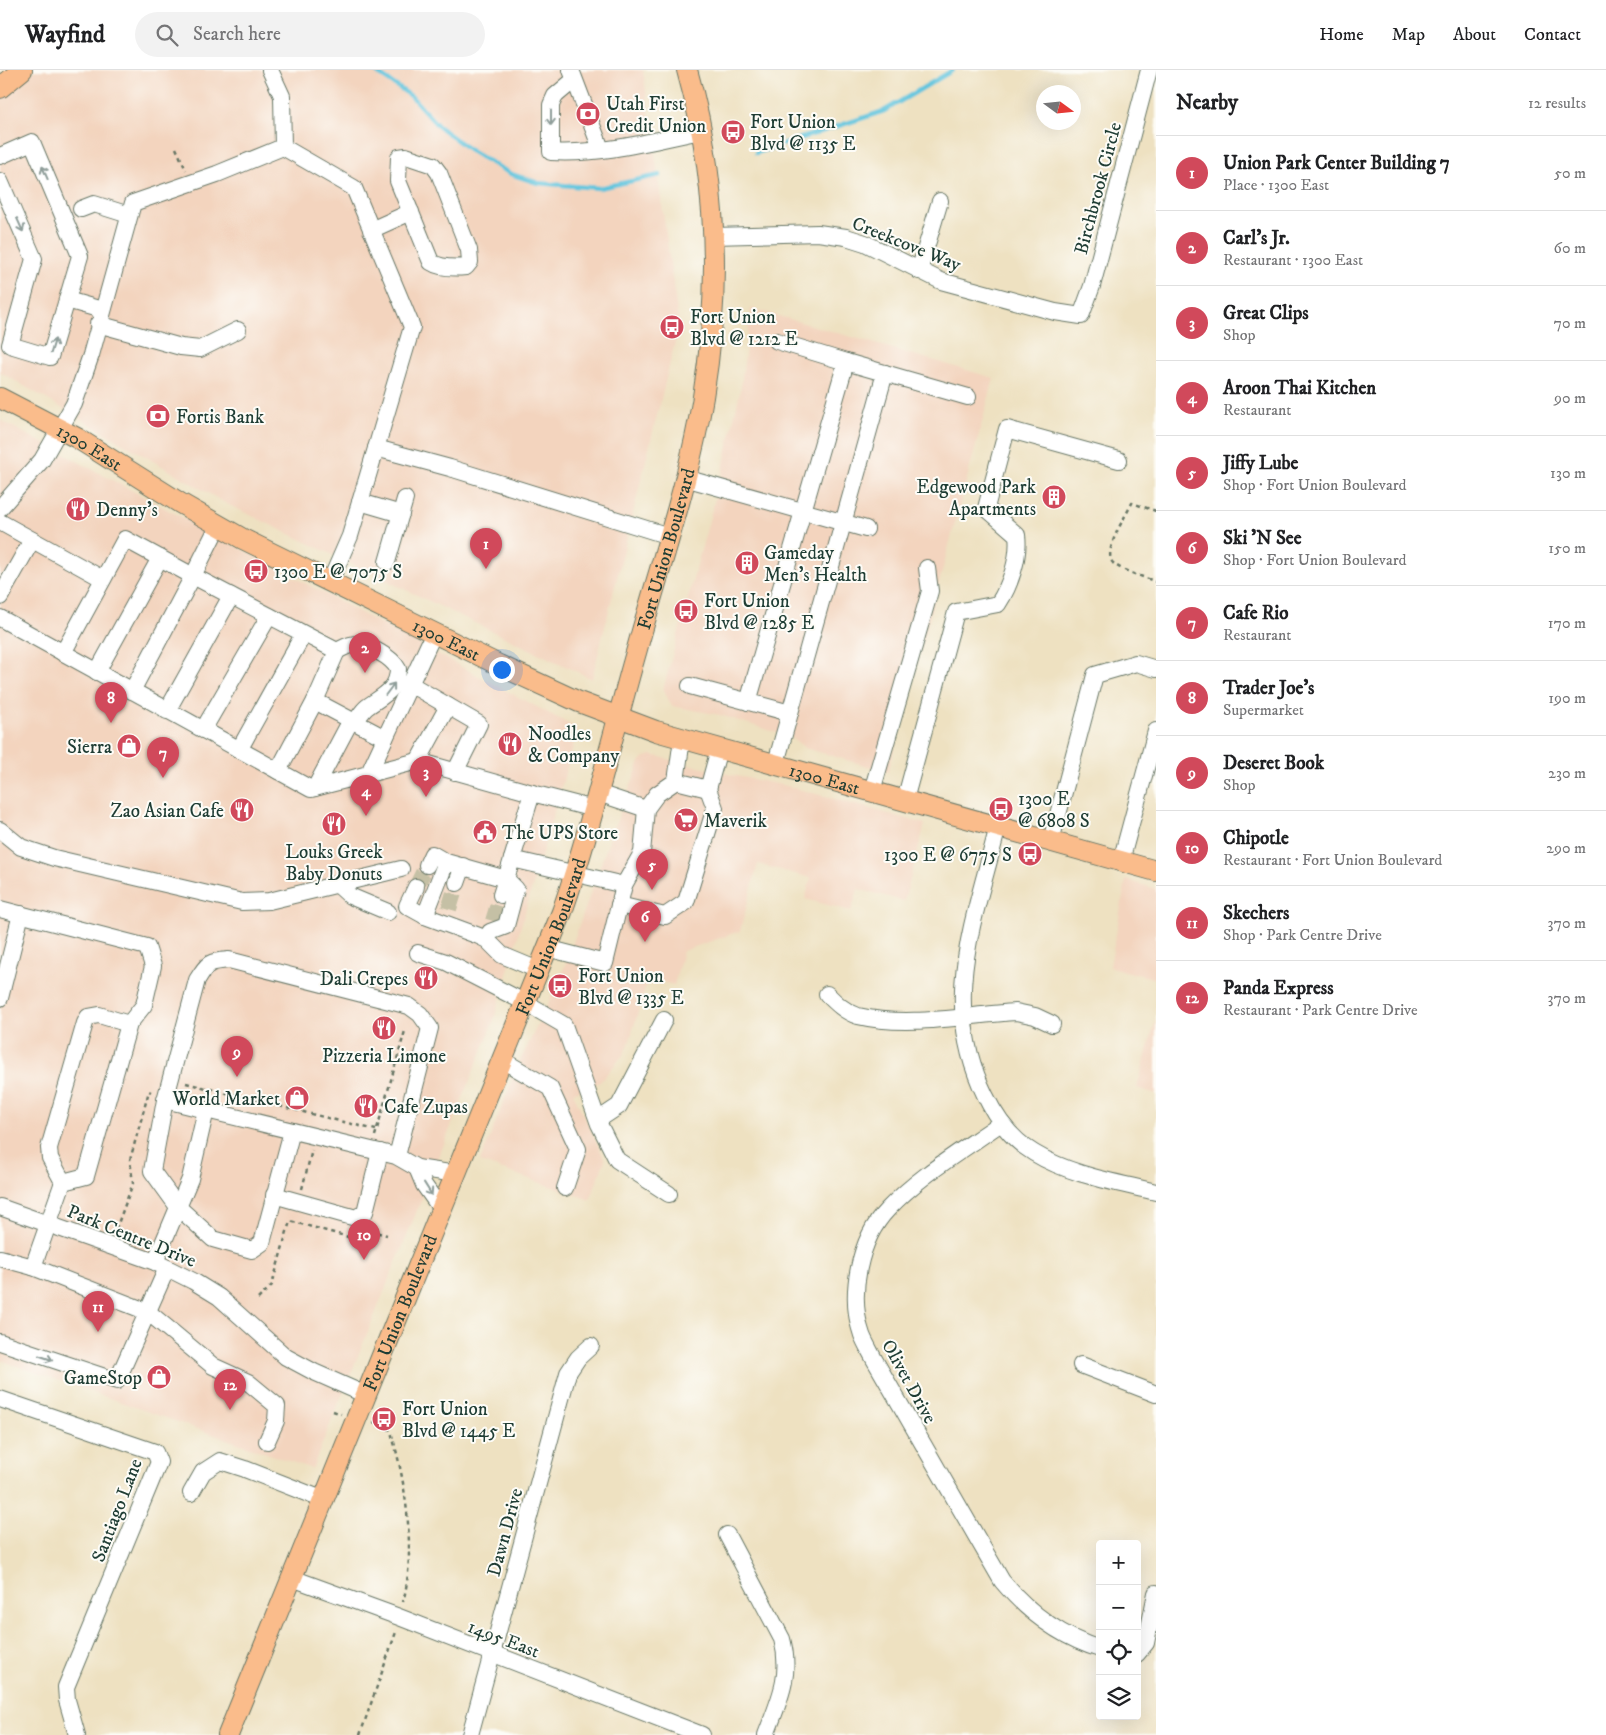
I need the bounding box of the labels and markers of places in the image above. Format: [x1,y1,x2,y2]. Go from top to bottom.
place label: Utah First Credit Union [606,93,706,138]
bank icon: Utah First Credit Union [575,101,601,127]
place label: Fort Union Blvd @ 1135 E [750,111,856,156]
bus stop icon: Fort Union Blvd @ 1135 E [720,119,746,145]
place label: Fort Union Blvd @ 1212 E [690,306,798,351]
bus stop icon: Fort Union Blvd @ 1212 E [659,314,685,340]
bank icon: Fortis Bank [145,403,171,429]
place label: Fortis Bank [176,406,265,429]
place label: Edgewood Park Apartments [916,476,1037,521]
building icon: Edgewood Park Apartments [1041,484,1067,510]
restaurant icon: Denny's [65,496,91,522]
place label: Denny's [96,499,158,522]
pin: 1 [470,528,502,569]
place label: Gameday Men's Health [764,542,867,587]
building icon: Gameday Men's Health [734,550,760,576]
bus stop icon: 1300 E @ 7075 S [243,558,269,584]
place label: 1300 E @ 7075 S [274,561,402,584]
place label: Fort Union Blvd @ 1285 E [704,590,815,635]
bus stop icon: Fort Union Blvd @ 1285 E [673,598,699,624]
pin: 2 [349,632,381,673]
pin: 8 [95,682,127,723]
place label: Noodles & Company [528,723,620,768]
restaurant icon: Noodles & Company [497,731,523,757]
shop icon: Sierra [116,733,142,759]
place label: Sierra [67,736,112,759]
pin: 7 [147,737,179,778]
pin: 3 [410,756,442,797]
pin: 4 [350,775,382,816]
place label: 1300 E @ 6808 S [1018,788,1090,833]
bus stop icon: 1300 E @ 6808 S [988,796,1014,822]
restaurant icon: Zao Asian Cafe [229,797,255,823]
place label: Zao Asian Cafe [110,800,224,823]
supermarket icon: Maverik [673,807,699,833]
place label: Maverik [704,810,768,833]
restaurant icon: Louks Greek Baby Donuts [321,811,347,837]
public building icon: The UPS Store [472,819,498,845]
place label: The UPS Store [502,822,618,845]
place label: Louks Greek Baby Donuts [285,841,383,886]
bus stop icon: 1300 E @ 6775 S [1017,841,1043,867]
place label: 1300 E @ 6775 S [884,844,1012,867]
pin: 5 [636,849,668,890]
pin: 6 [629,901,661,942]
restaurant icon: Dali Crepes [413,965,439,991]
place label: Fort Union Blvd @ 1335 E [578,965,684,1010]
place label: Dali Crepes [320,968,408,991]
bus stop icon: Fort Union Blvd @ 1335 E [547,973,573,999]
restaurant icon: Pizzeria Limone [371,1015,397,1041]
pin: 9 [221,1036,253,1077]
place label: Pizzeria Limone [322,1045,446,1068]
shop icon: World Market [284,1085,310,1111]
place label: World Market [172,1088,280,1111]
restaurant icon: Cafe Zupas [353,1093,379,1119]
place label: Cafe Zupas [384,1096,468,1119]
pin: 10 [348,1219,380,1260]
pin: 11 [82,1291,114,1332]
shop icon: GameStop [146,1364,172,1390]
place label: GameStop [64,1367,142,1390]
pin: 12 [214,1369,246,1410]
place label: Fort Union Blvd @ 1445 E [402,1398,515,1443]
bus stop icon: Fort Union Blvd @ 1445 E [371,1406,397,1432]

